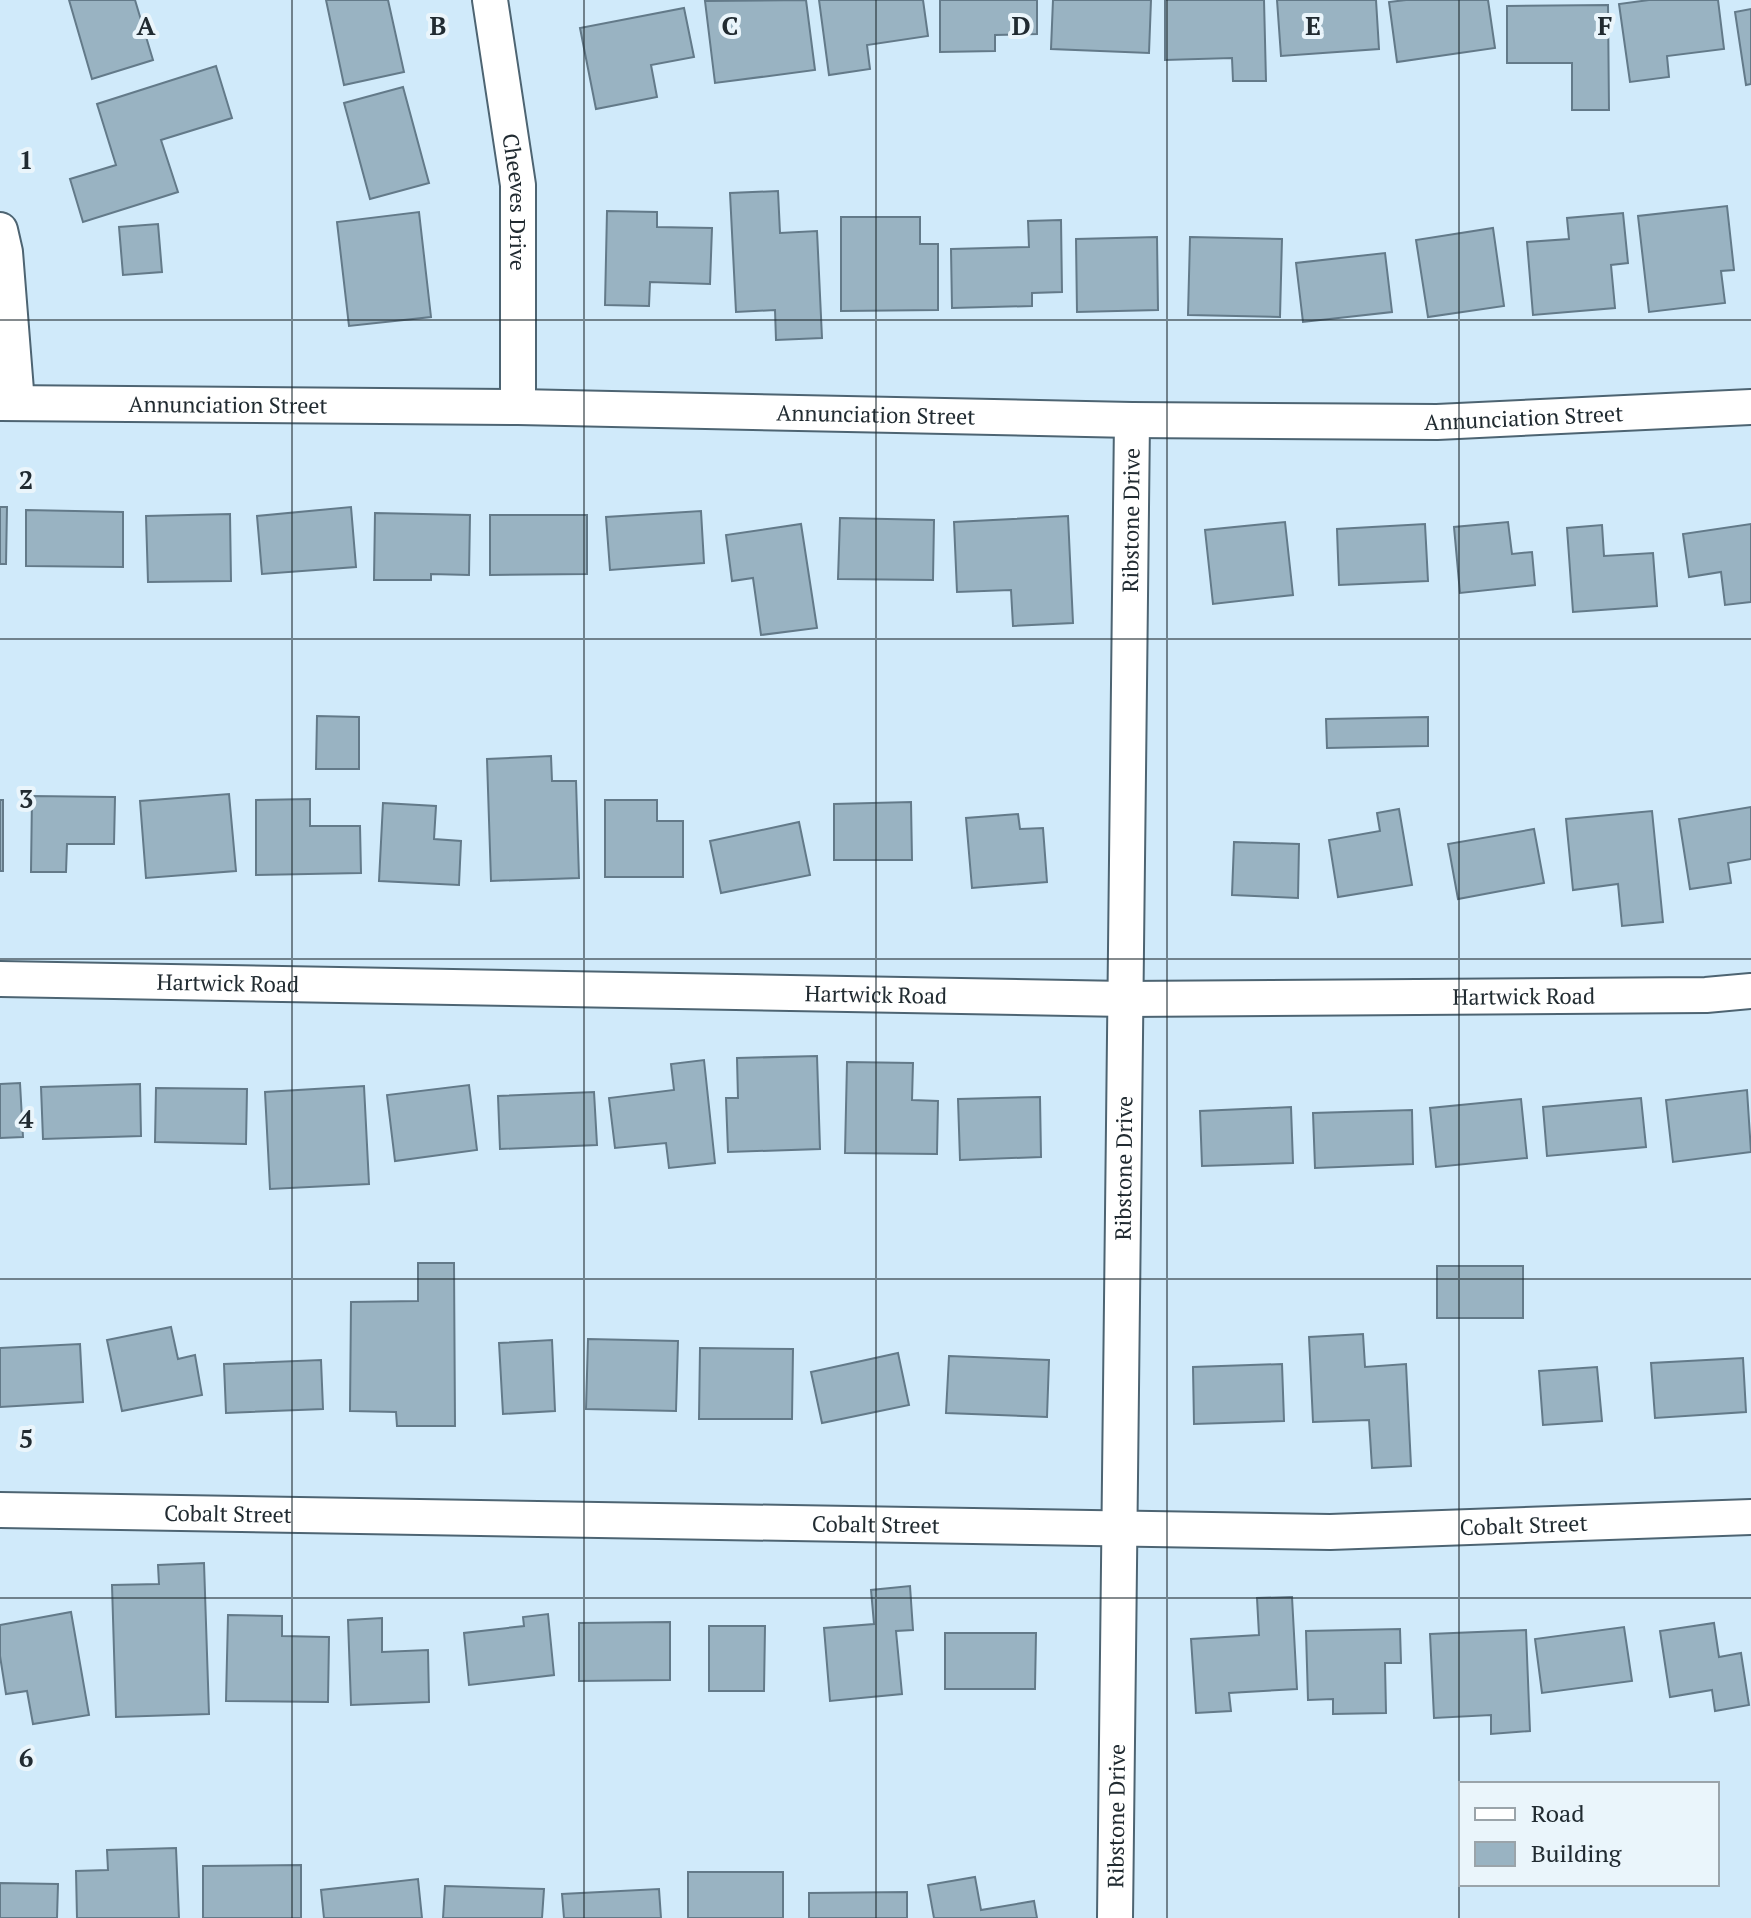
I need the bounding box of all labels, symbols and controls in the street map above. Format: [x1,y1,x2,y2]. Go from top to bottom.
text: A [137,8,156,42]
text: B [430,8,446,42]
text: C [722,8,738,42]
text: D [1011,8,1031,42]
text: E [1305,8,1321,42]
text: F [1598,8,1613,42]
street label: Cheeves Drive [496,131,533,271]
text: 1 [19,142,33,176]
street label: Annunciation Street [128,389,328,420]
street label: Annunciation Street [776,397,976,431]
street label: Annunciation Street [1424,398,1624,436]
street label: Ribstone Drive [1115,448,1146,593]
text: 2 [19,462,33,496]
text: 3 [19,781,33,815]
street label: Hartwick Road [156,967,299,998]
street label: Hartwick Road [804,978,947,1010]
street label: Hartwick Road [1452,981,1595,1011]
street label: Ribstone Drive [1108,1096,1138,1240]
text: 4 [19,1101,34,1135]
text: 5 [19,1421,33,1455]
street label: Cobalt Street [164,1498,292,1529]
street label: Cobalt Street [812,1508,940,1540]
street label: Cobalt Street [1459,1508,1588,1541]
text: 6 [19,1740,33,1774]
street label: Ribstone Drive [1100,1744,1131,1888]
legend [1459,1782,1719,1886]
text: Road [1531,1797,1585,1829]
text: Building [1531,1837,1622,1869]

